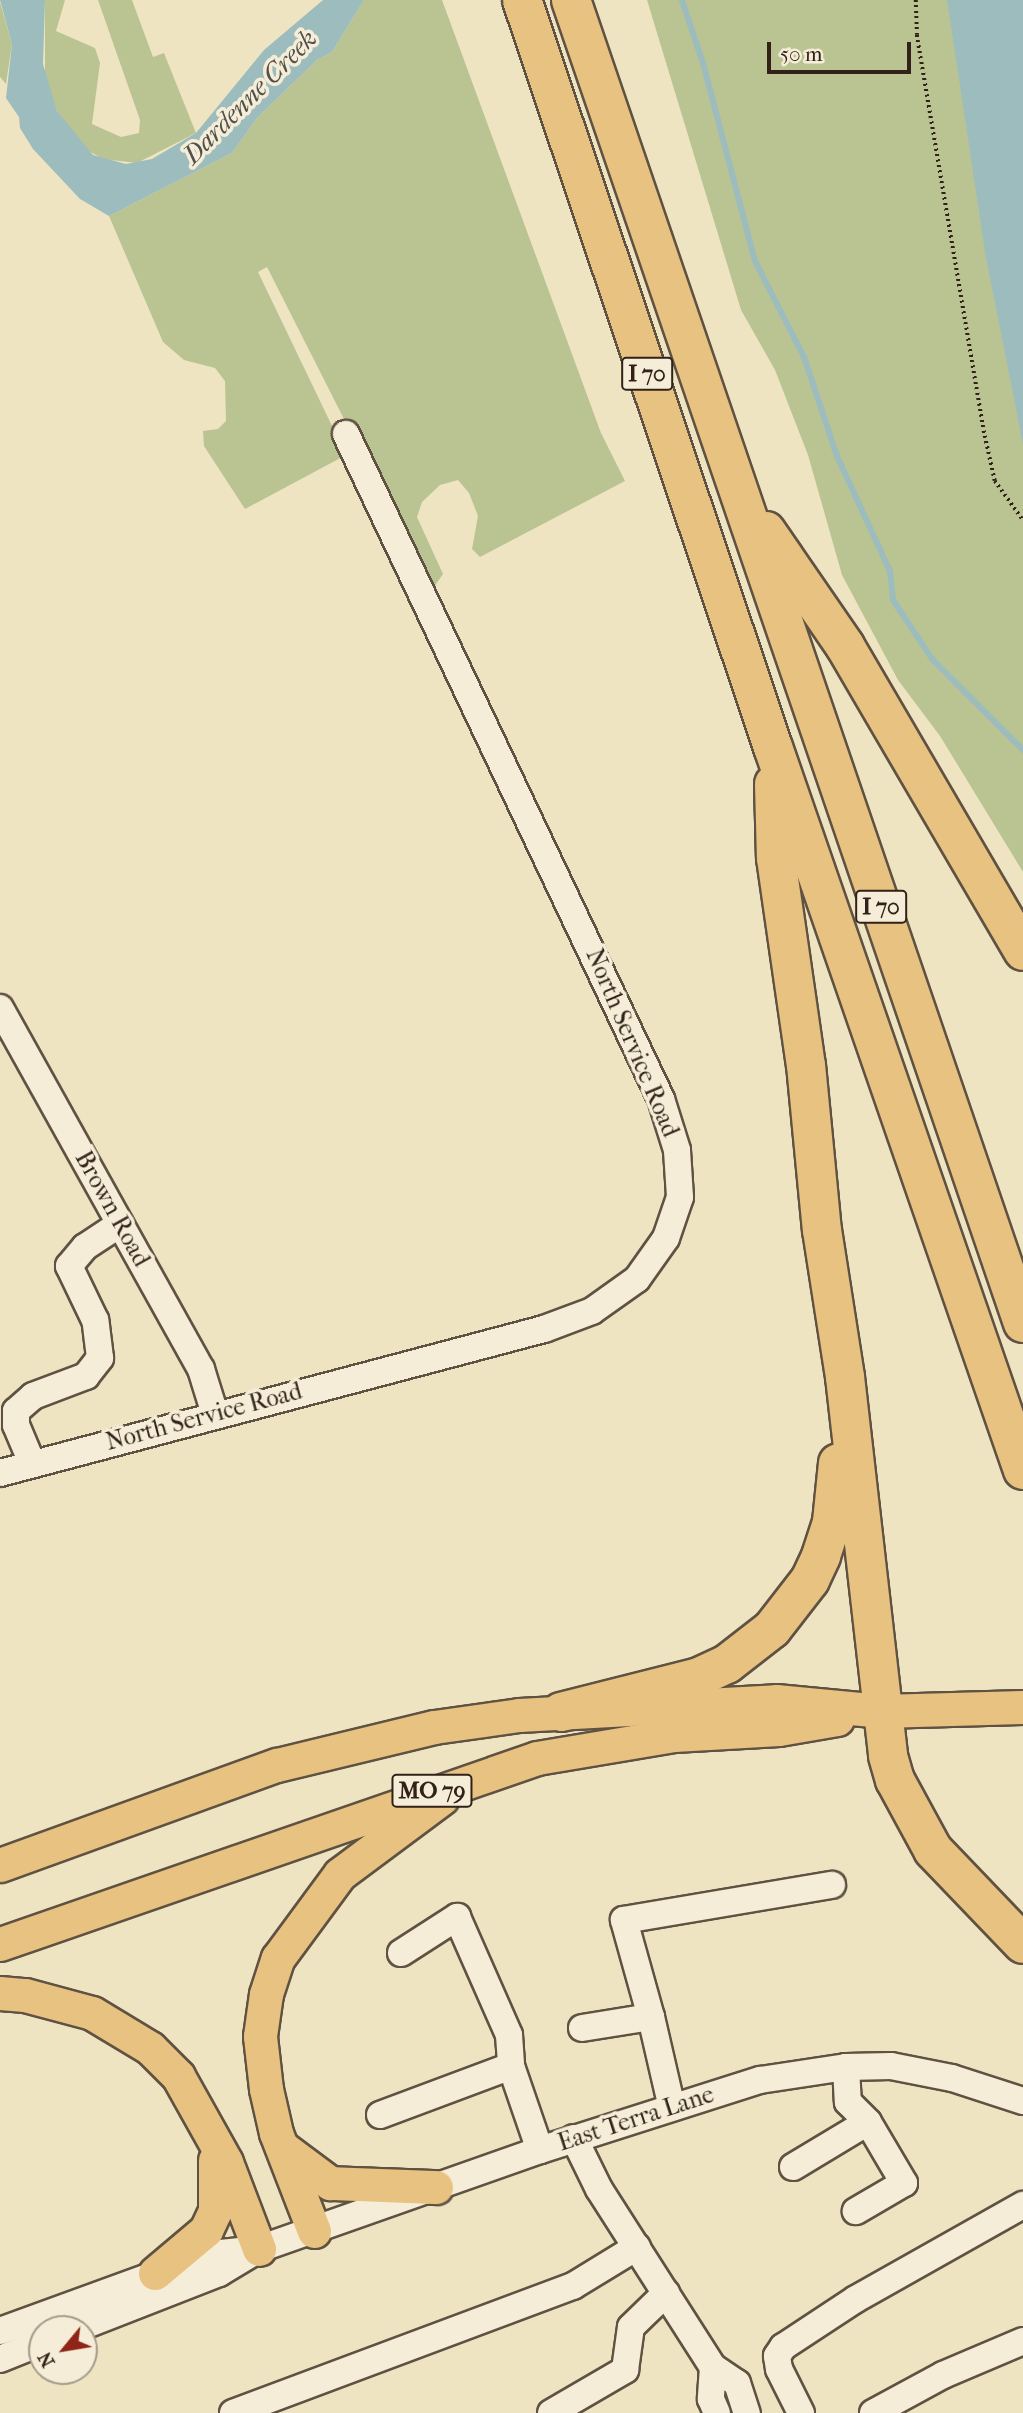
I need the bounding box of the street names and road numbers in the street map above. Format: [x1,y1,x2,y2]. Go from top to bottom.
road number: I 70 [621,354,673,394]
road number: I 70 [855,888,907,926]
street label: North Service Road [579,945,685,1141]
street label: Brown Road [68,1146,156,1272]
street label: North Service Road [103,1377,305,1457]
road number: MO 79 [390,1772,474,1811]
street label: East Terra Lane [554,2080,718,2158]

